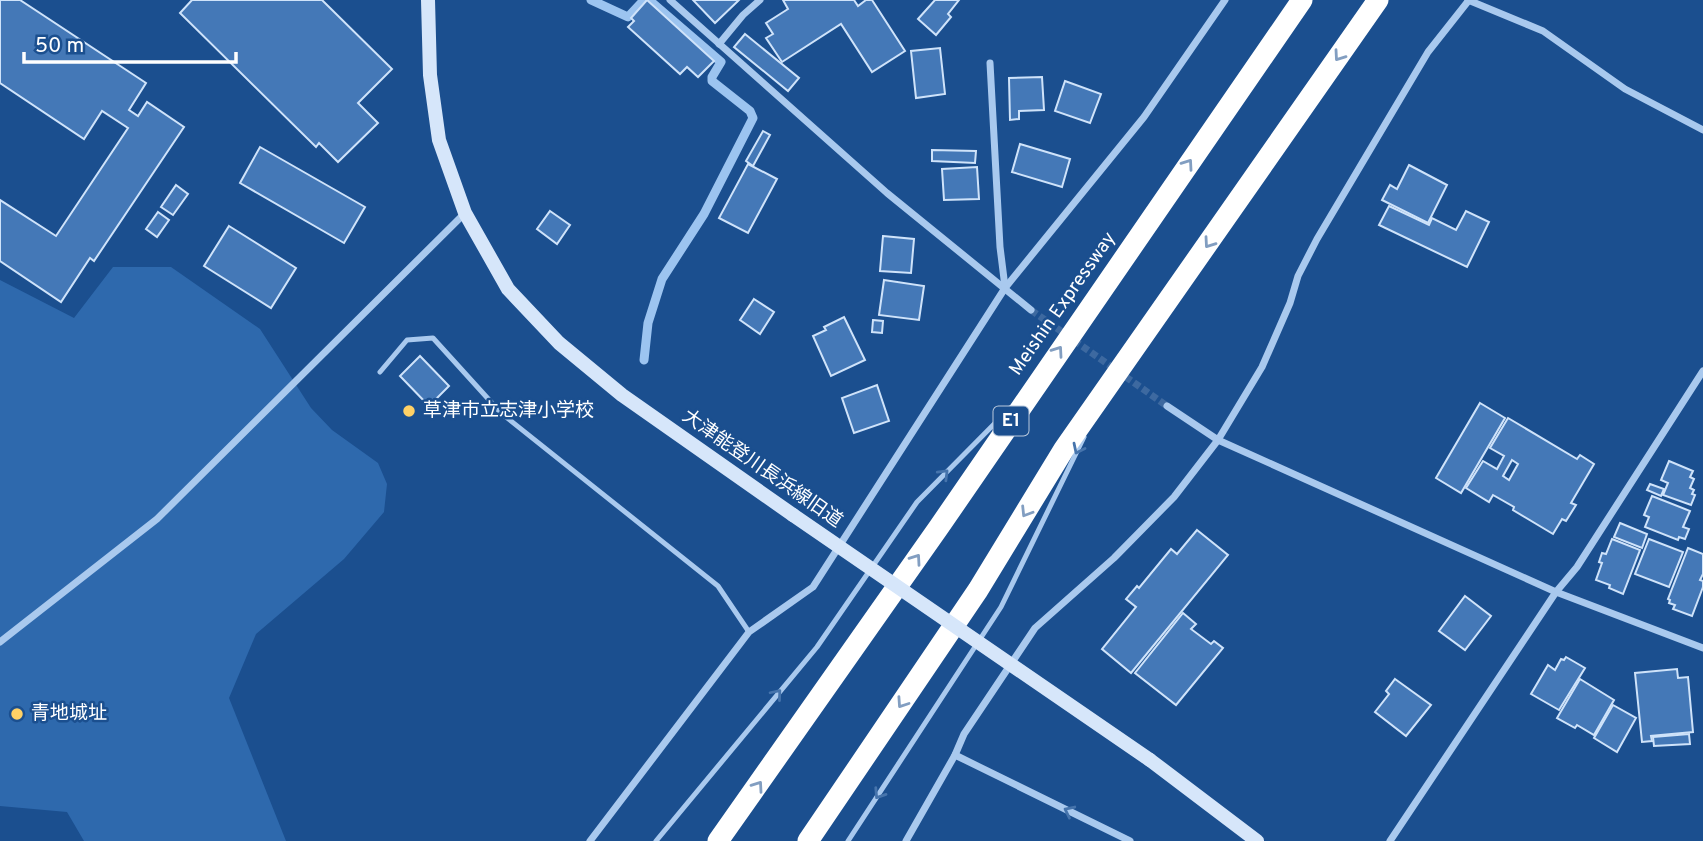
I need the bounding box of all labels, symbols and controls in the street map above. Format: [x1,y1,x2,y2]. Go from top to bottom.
scale bar [24,21,236,65]
text: 50 m [35,33,84,60]
one-way arrow [1335,48,1347,61]
one-way arrow [1180,159,1192,172]
street label: Meishin Expressway [1004,228,1122,380]
one-way arrow [1205,235,1217,248]
one-way arrow [1050,346,1062,359]
place label: 草津市立志津小学校 [423,399,594,423]
marker: 草津市立志津小学校 [401,403,417,419]
street label: 大津能登川長浜線旧道 [677,405,847,533]
road number: E1 [993,407,1028,436]
one-way arrow [1072,442,1086,454]
one-way arrow [936,470,949,483]
one-way arrow [1021,504,1034,517]
one-way arrow [908,554,921,567]
one-way arrow [769,690,782,702]
one-way arrow [898,695,910,708]
place label: 青地城址 [31,702,107,726]
marker: 青地城址 [9,706,25,722]
one-way arrow [750,781,762,794]
one-way arrow [875,786,888,799]
one-way arrow [1063,805,1076,819]

